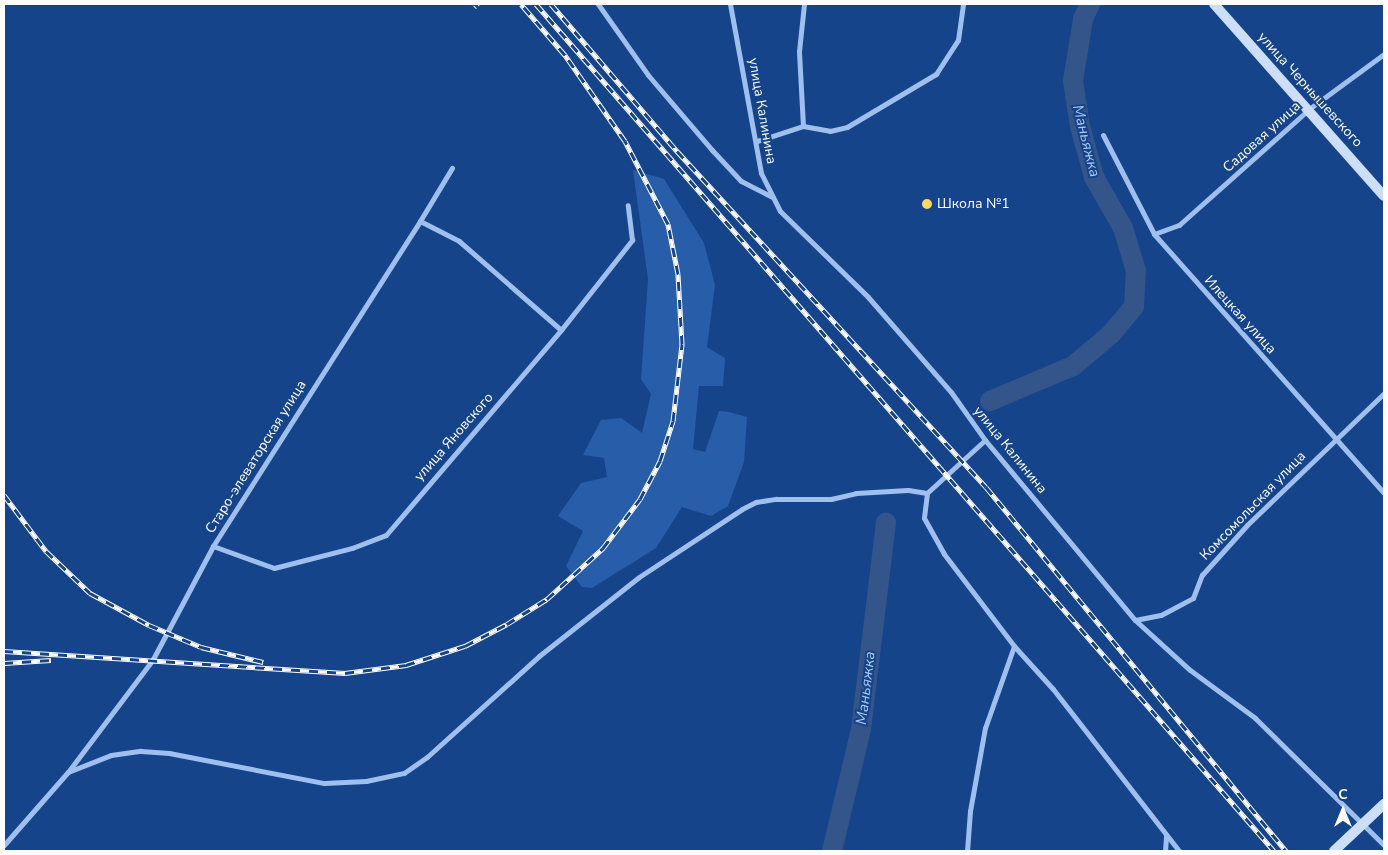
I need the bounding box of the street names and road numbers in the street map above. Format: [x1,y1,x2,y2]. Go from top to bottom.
street label: улица Чернышевского [1254,29,1366,151]
street label: улица Калинина [744,57,780,165]
street label: Садовая улица [1220,98,1304,176]
street label: Илецкая улица [1200,272,1280,358]
street label: Старо-элеваторская улица [202,377,310,537]
street label: улица Яновского [411,389,497,485]
street label: улица Калинина [970,403,1050,497]
street label: Комсомольская улица [1197,448,1309,564]

